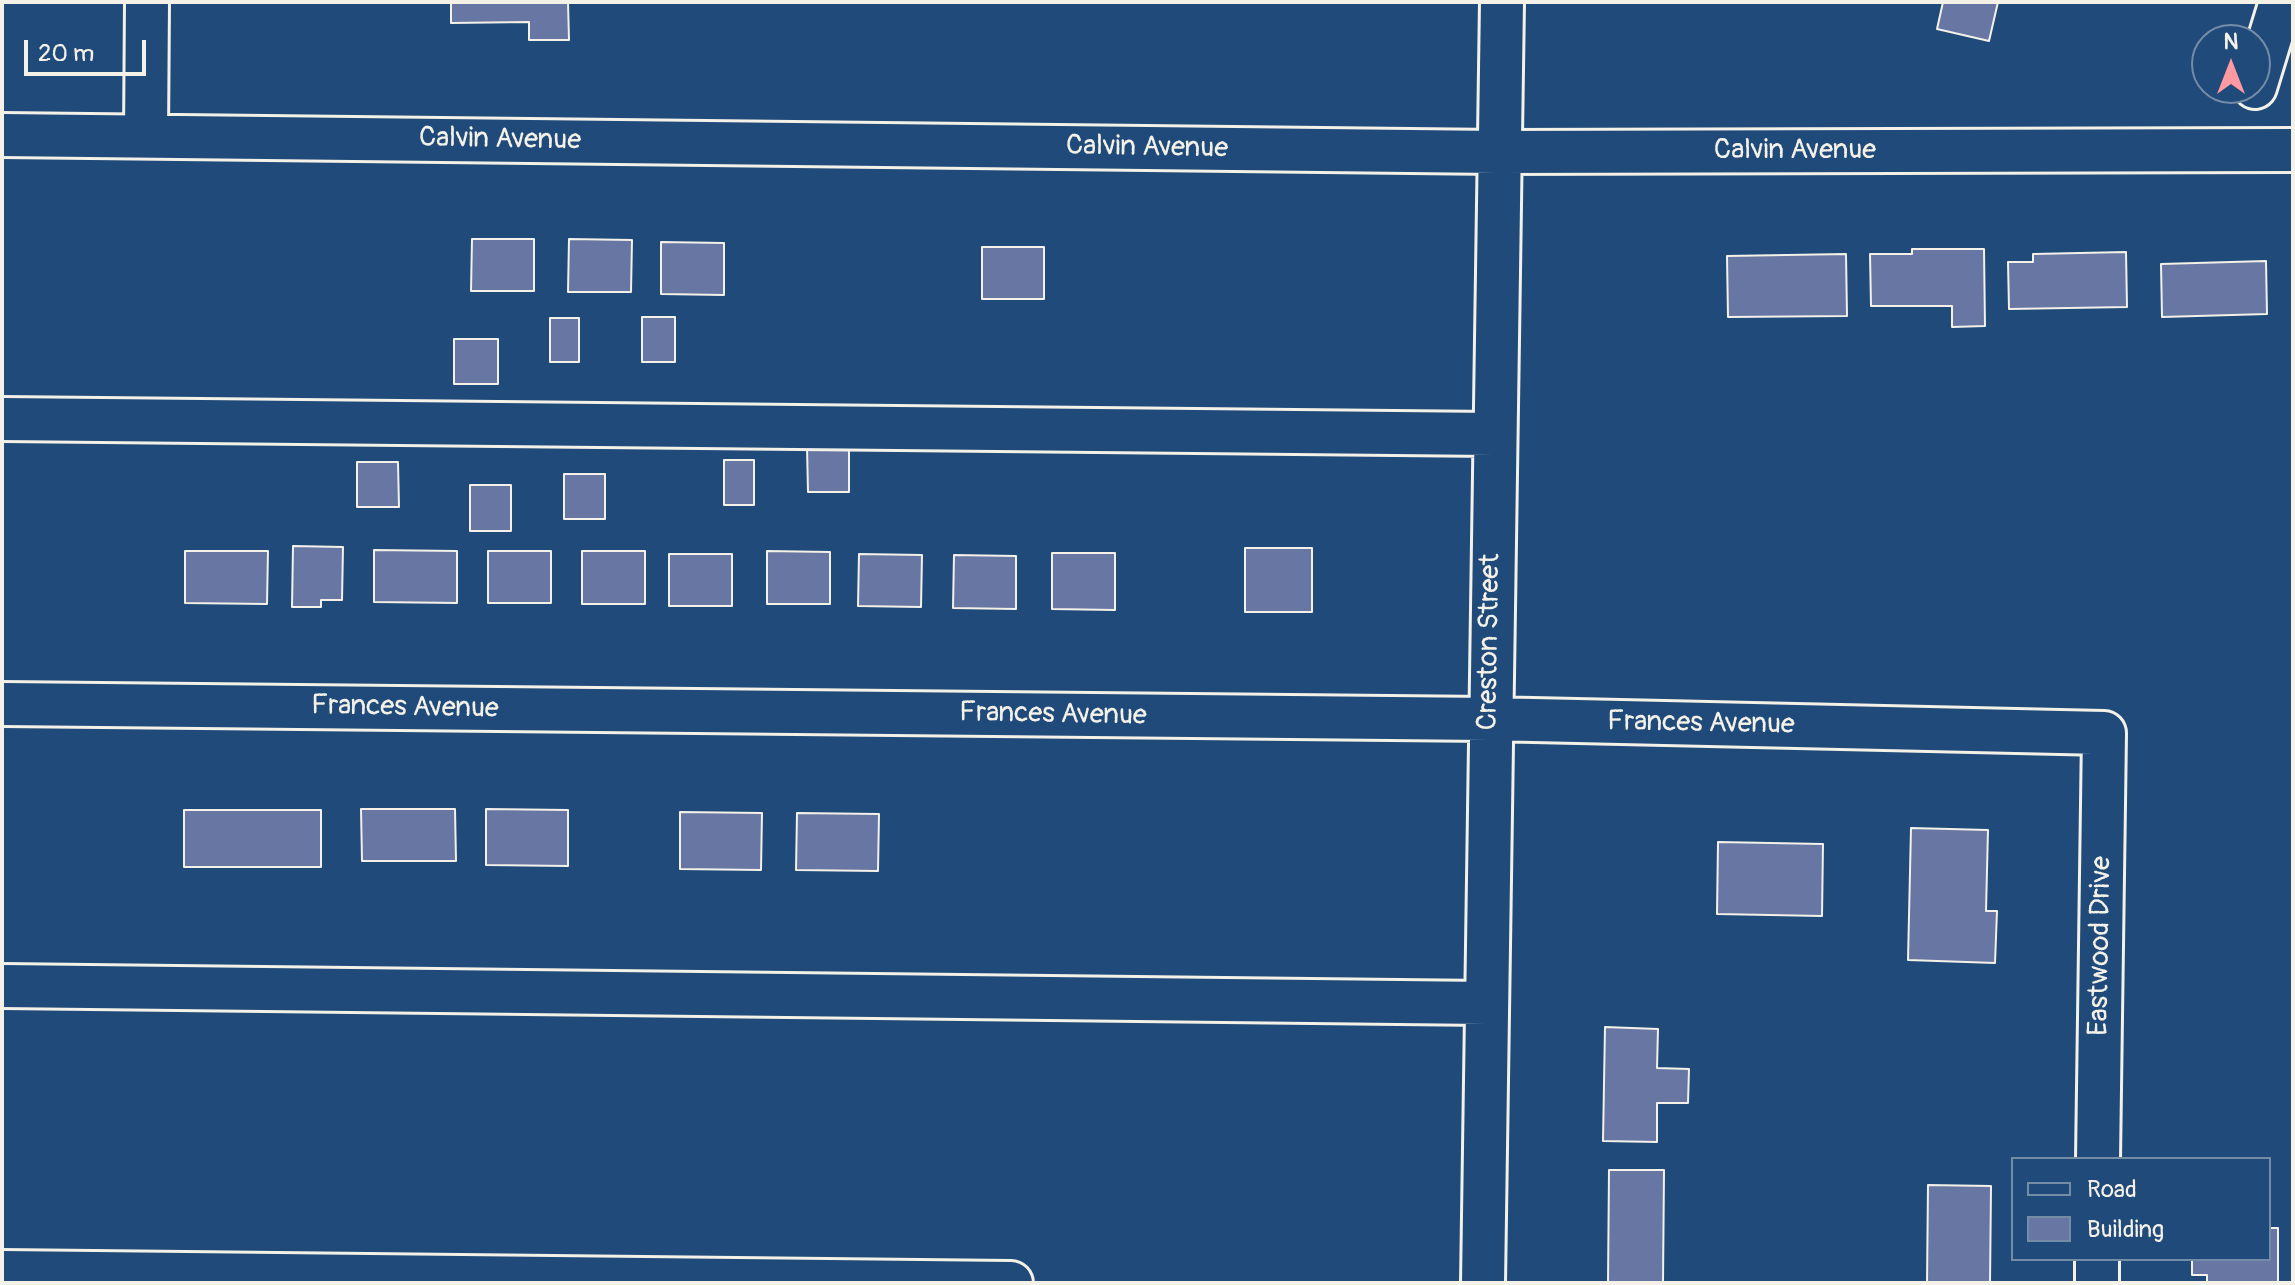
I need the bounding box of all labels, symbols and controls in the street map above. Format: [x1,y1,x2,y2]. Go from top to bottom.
scale bar [28,24,150,74]
north arrow [2191,24,2271,104]
text: N [2224,28,2238,56]
text: 20 m [38,39,94,68]
street label: Calvin Avenue [419,122,581,158]
street label: Calvin Avenue [1066,130,1228,166]
street label: Calvin Avenue [1714,134,1876,168]
street label: Creston Street [1472,553,1508,731]
street label: Frances Avenue [311,690,499,726]
street label: Frances Avenue [959,697,1147,733]
street label: Frances Avenue [1607,706,1795,742]
street label: Eastwood Drive [2083,856,2119,1036]
legend [2011,1157,2271,1261]
text: Road [2087,1175,2137,1204]
text: Building [2087,1215,2164,1244]

